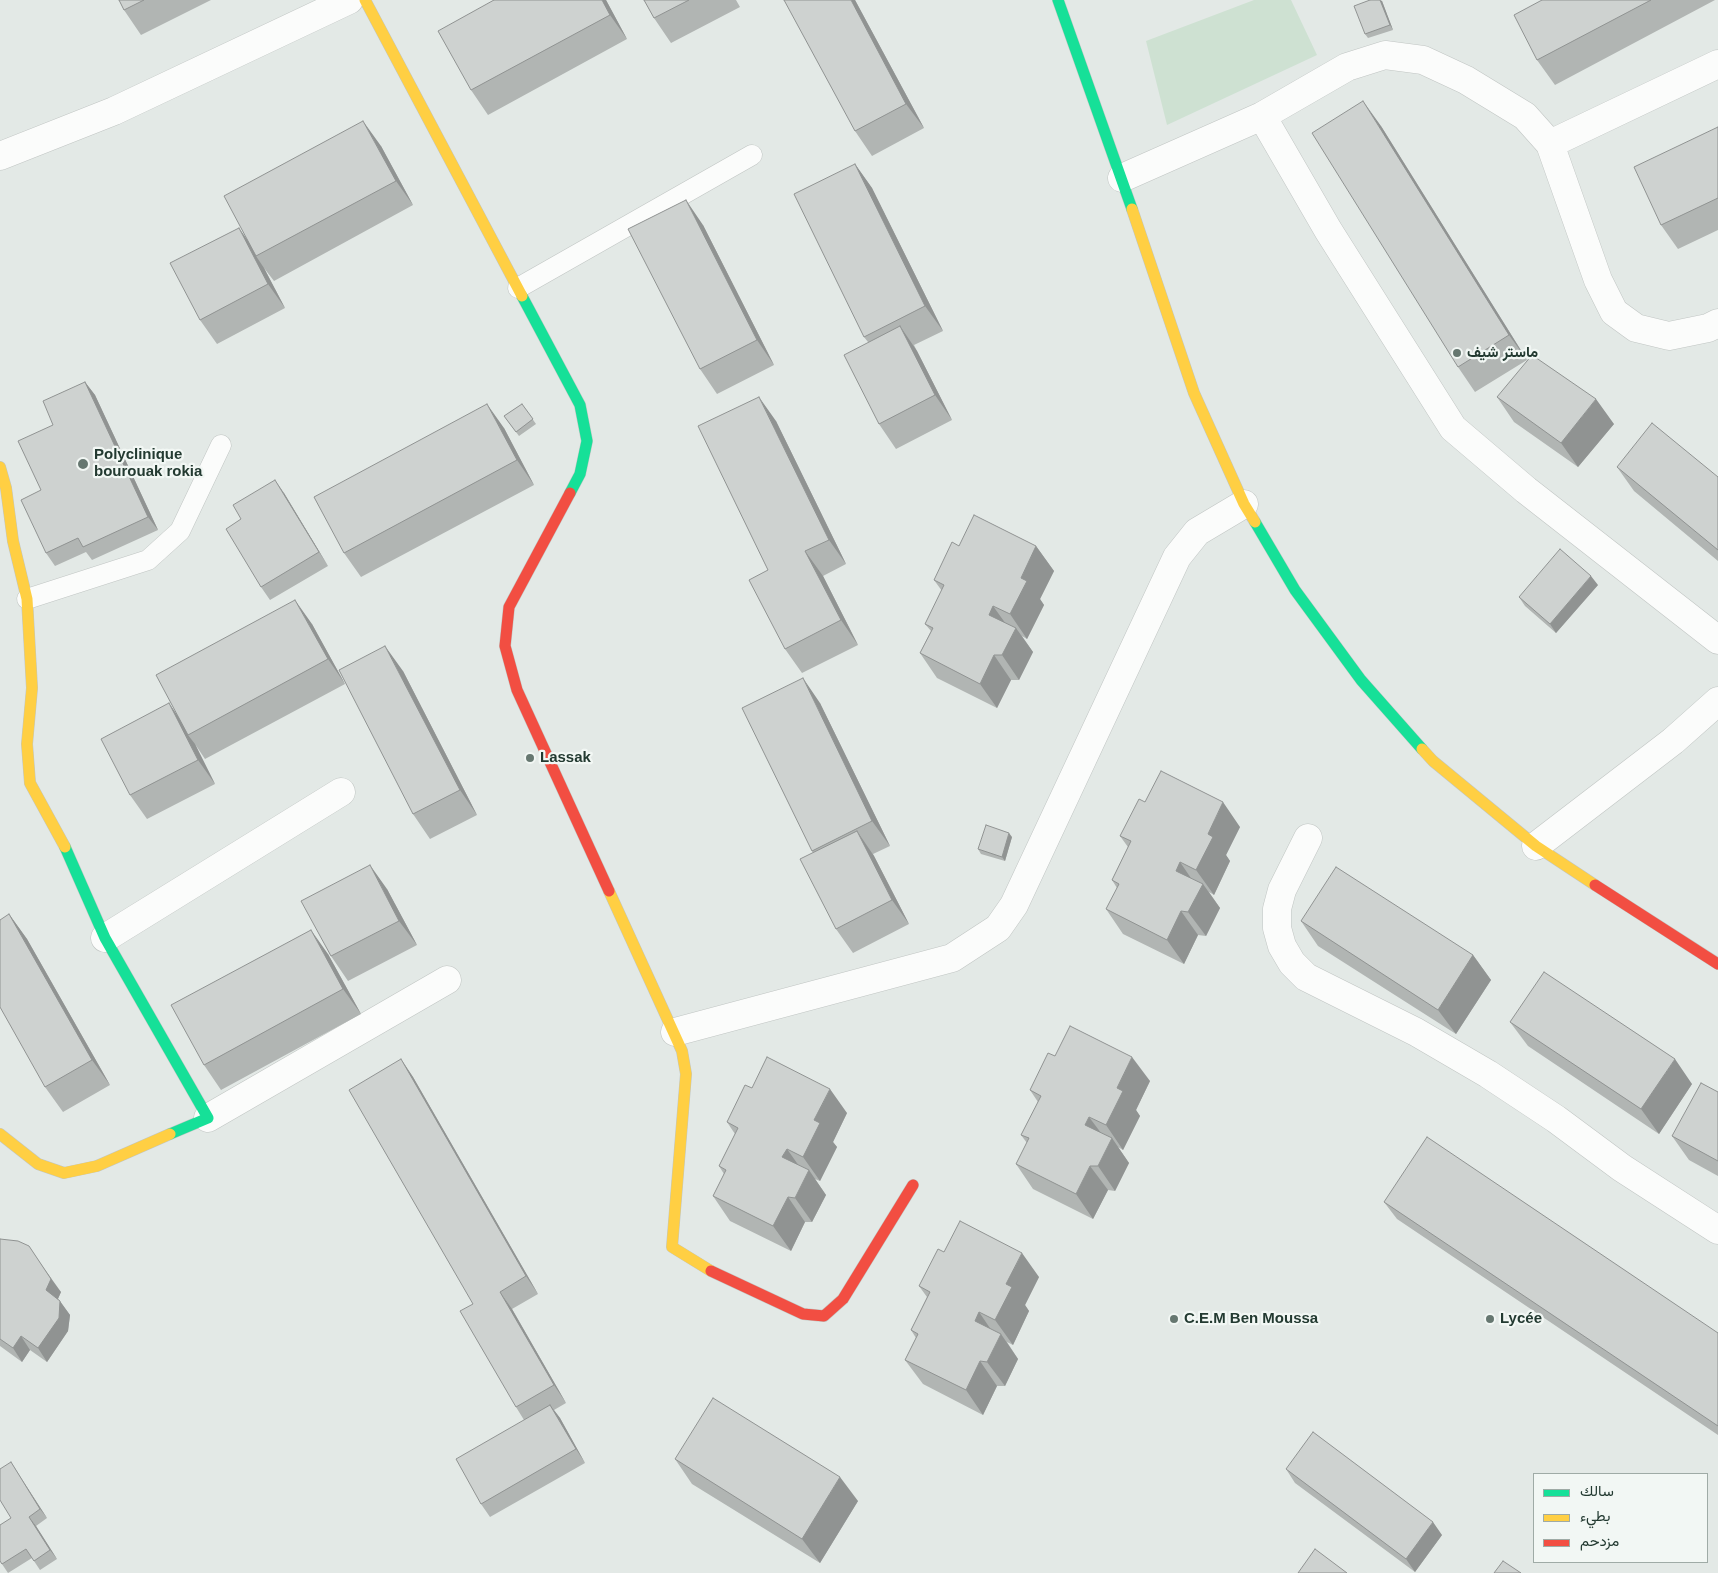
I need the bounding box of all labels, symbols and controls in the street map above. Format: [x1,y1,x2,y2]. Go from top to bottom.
place label: ماستر شيف [1467,344,1538,362]
marker: ماستر شيف [1451,347,1463,359]
place label: Polyclinique bourouak rokia [94,446,202,481]
marker: Polyclinique bourouak rokia [76,457,90,471]
place label: Lassak [540,749,591,767]
marker: Lassak [524,752,536,764]
place label: C.E.M Ben Moussa [1184,1310,1318,1328]
place label: Lycée [1500,1310,1542,1328]
marker: C.E.M Ben Moussa [1168,1313,1180,1325]
marker: Lycée [1484,1313,1496,1325]
legend [1533,1473,1708,1563]
text: سالك [1580,1482,1614,1499]
text: بطيء [1580,1507,1610,1524]
text: مزدحم [1580,1532,1619,1549]

